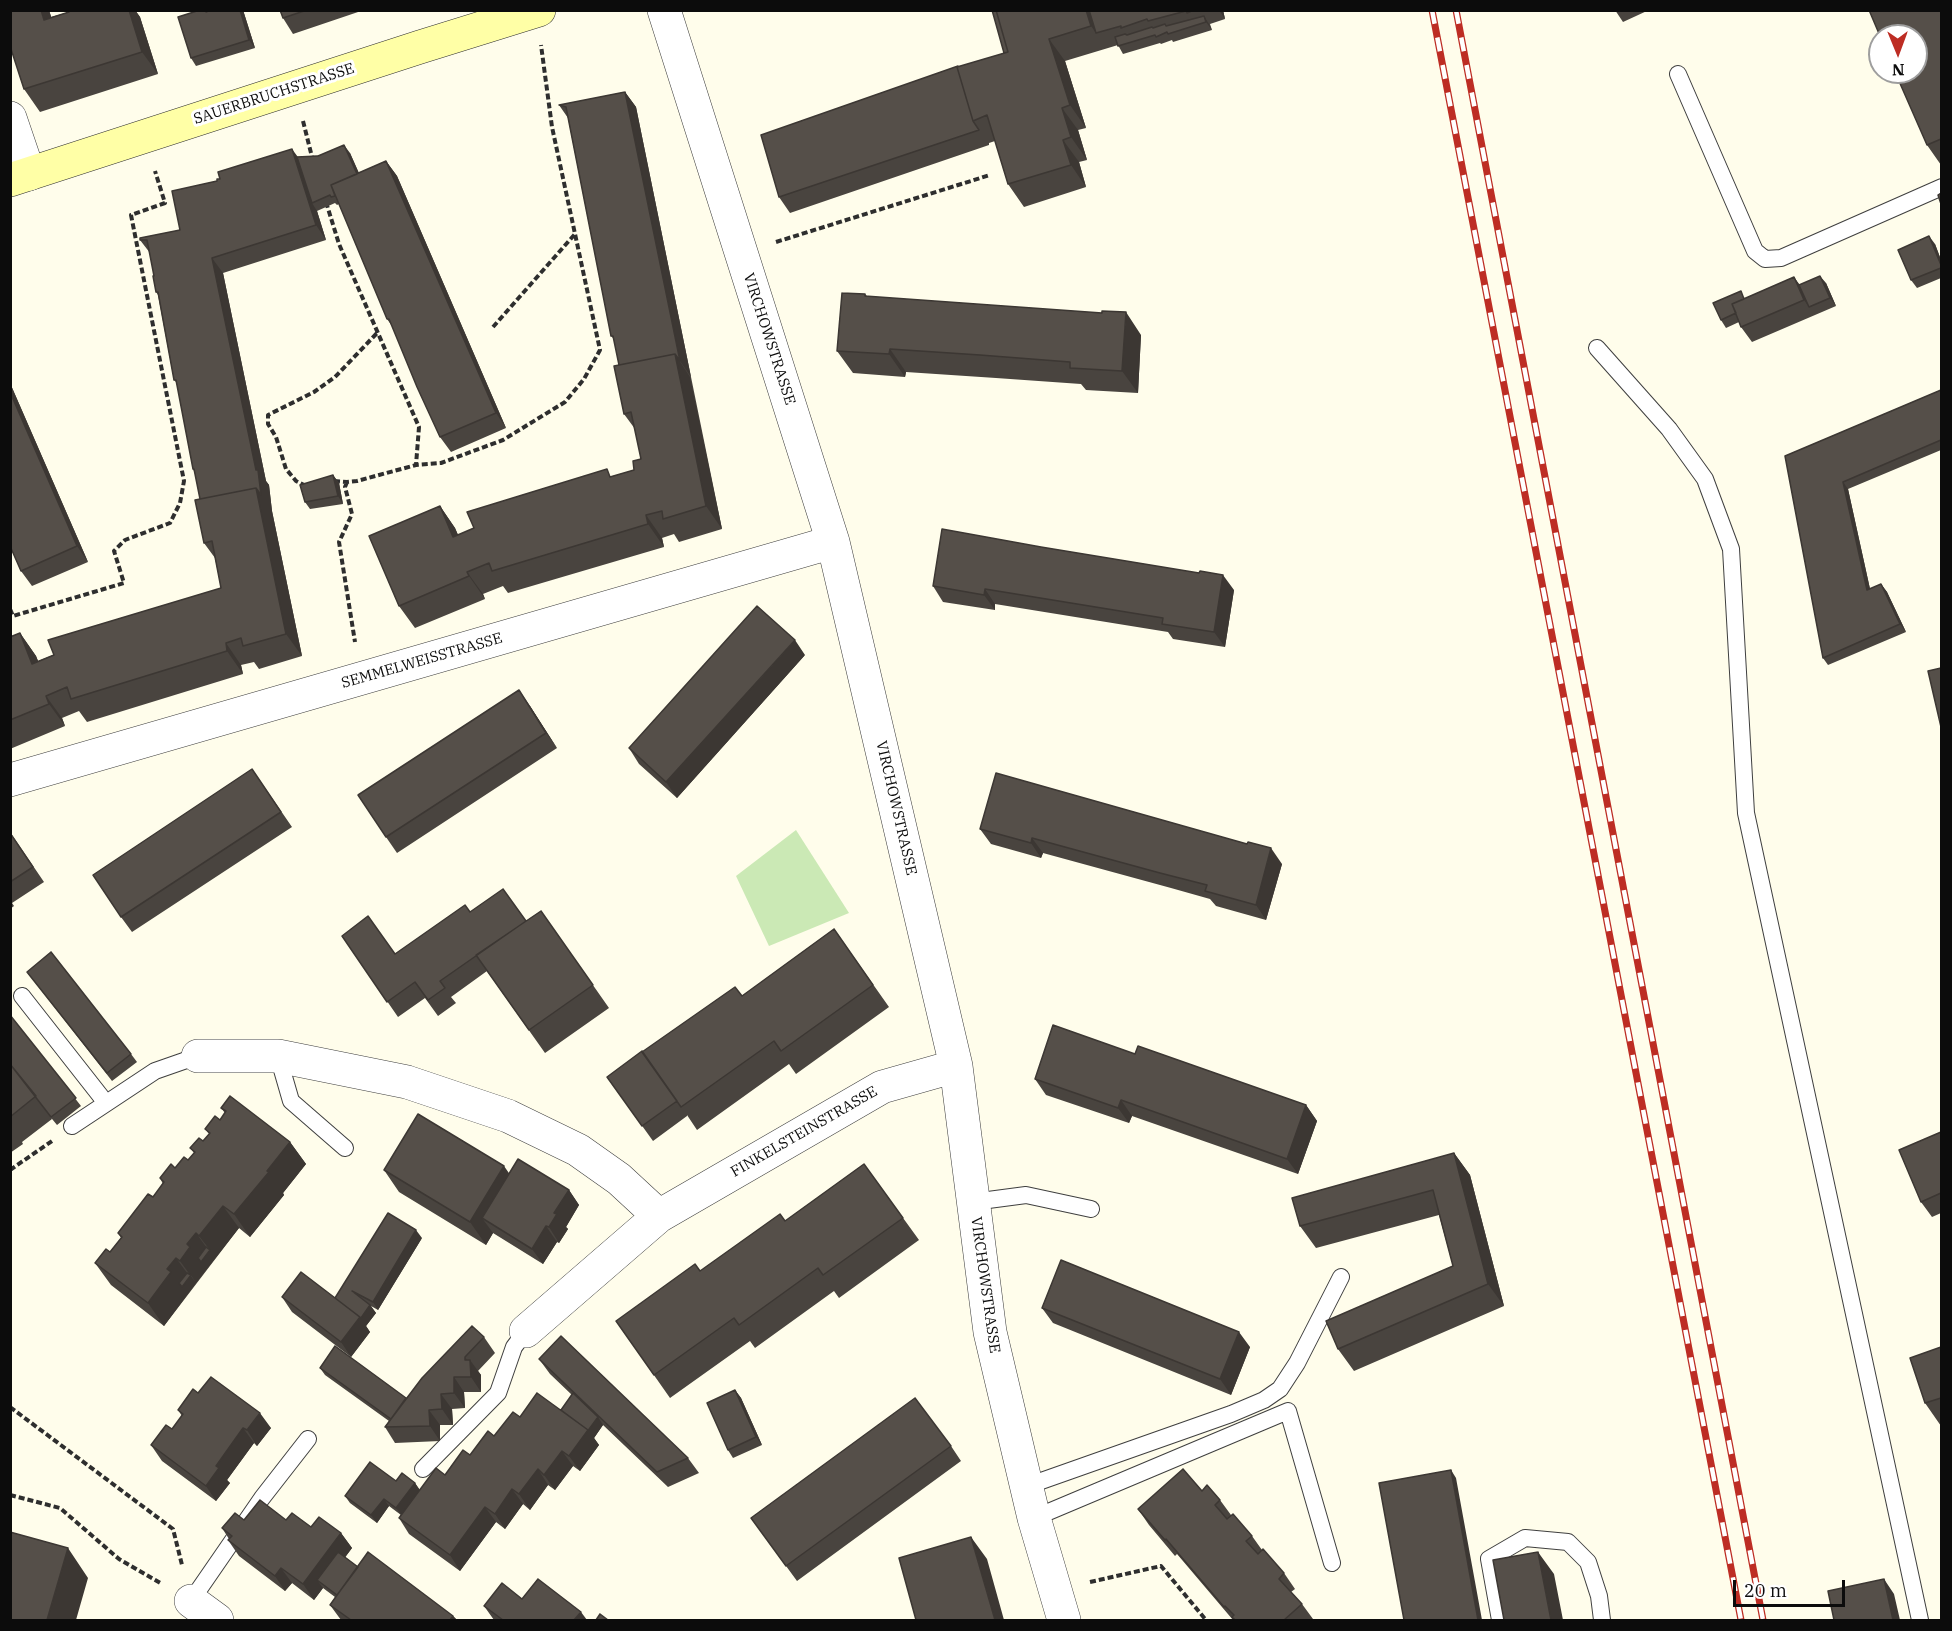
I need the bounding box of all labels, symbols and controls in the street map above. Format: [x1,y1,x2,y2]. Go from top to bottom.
north arrow [1868,24,1928,84]
street label: SAUERBRUCHSTRASSE [191,59,357,129]
text: N [1892,60,1905,80]
street label: VIRCHOWSTRASSE [739,271,799,407]
street label: SEMMELWEISSTRASSE [339,629,505,693]
street label: VIRCHOWSTRASSE [872,739,920,877]
street label: FINKELSTEINSTRASSE [727,1083,881,1181]
street label: VIRCHOWSTRASSE [967,1216,1003,1354]
scale bar [1736,1568,1848,1606]
text: 20 m [1744,1579,1787,1602]

